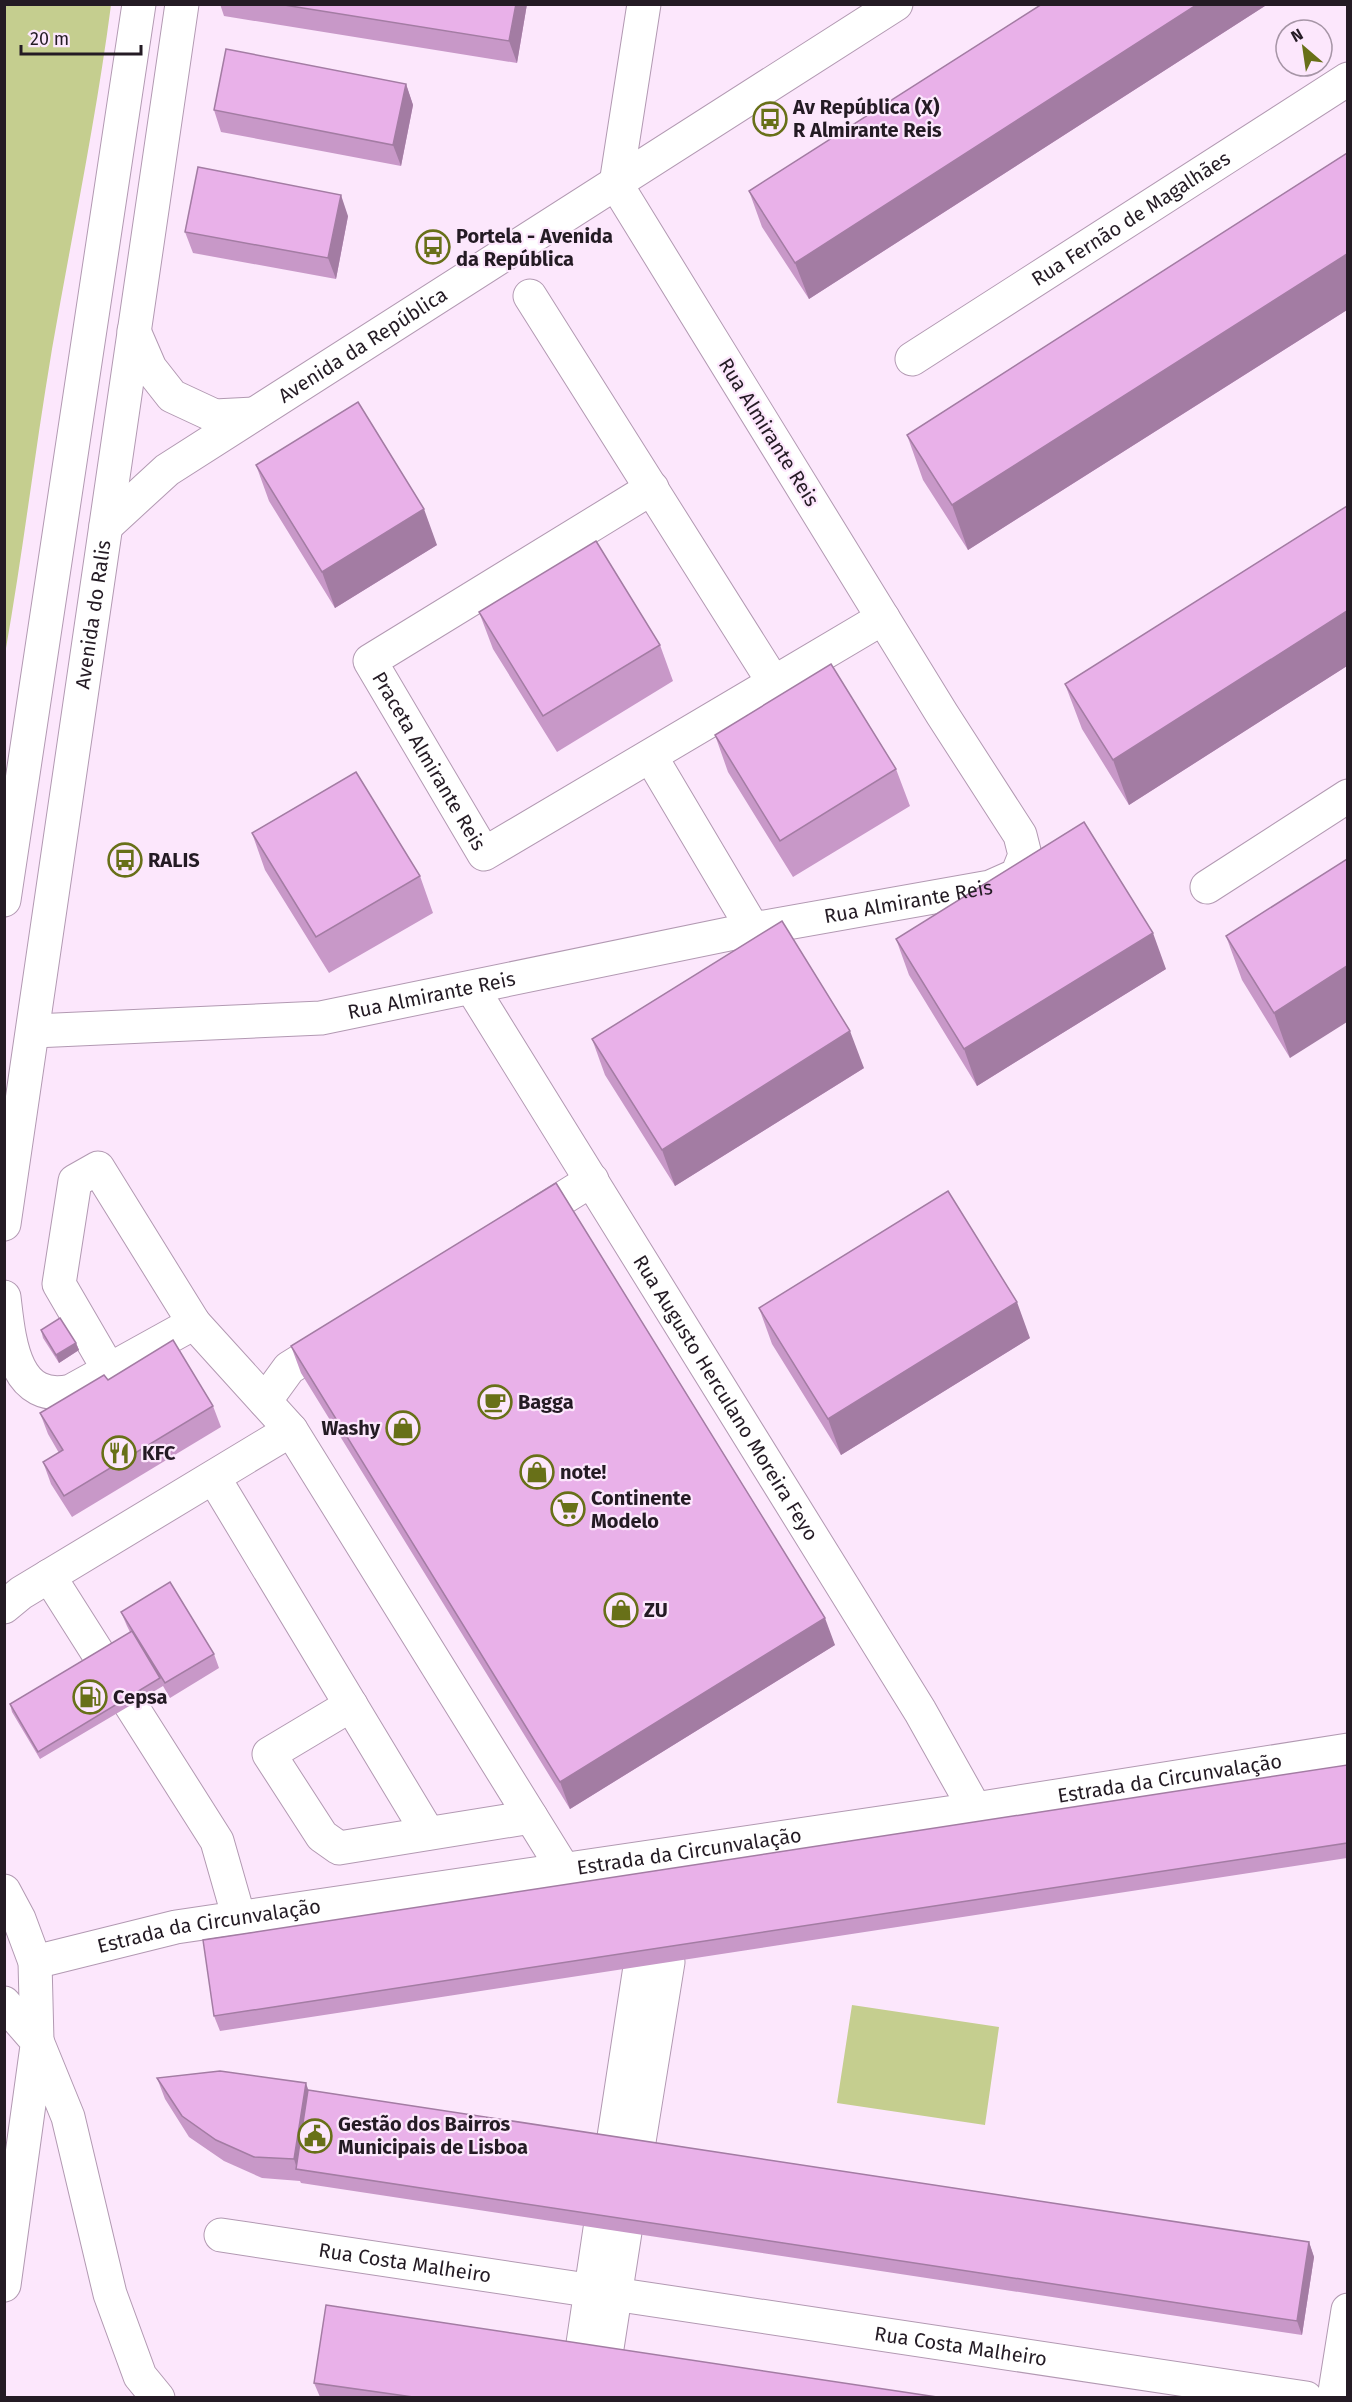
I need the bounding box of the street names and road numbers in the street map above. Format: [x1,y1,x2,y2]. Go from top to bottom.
street label: Rua Fernão de Magalhães [1027,146,1235,291]
street label: Avenida da República [274,282,452,408]
street label: Rua Almirante Reis [714,353,824,511]
street label: Avenida do Ralis [70,538,116,690]
street label: Praceta Almirante Reis [367,667,491,855]
street label: Rua Almirante Reis [822,875,994,928]
street label: Rua Almirante Reis [345,966,517,1024]
street label: Rua Augusto Herculano Moreira Feyo [628,1250,823,1545]
street label: Estrada da Circunvalação [1056,1749,1284,1808]
street label: Estrada da Circunvalação [575,1823,803,1880]
street label: Estrada da Circunvalação [95,1894,322,1958]
street label: Rua Costa Malheiro [317,2238,493,2287]
street label: Rua Costa Malheiro [873,2321,1049,2371]

